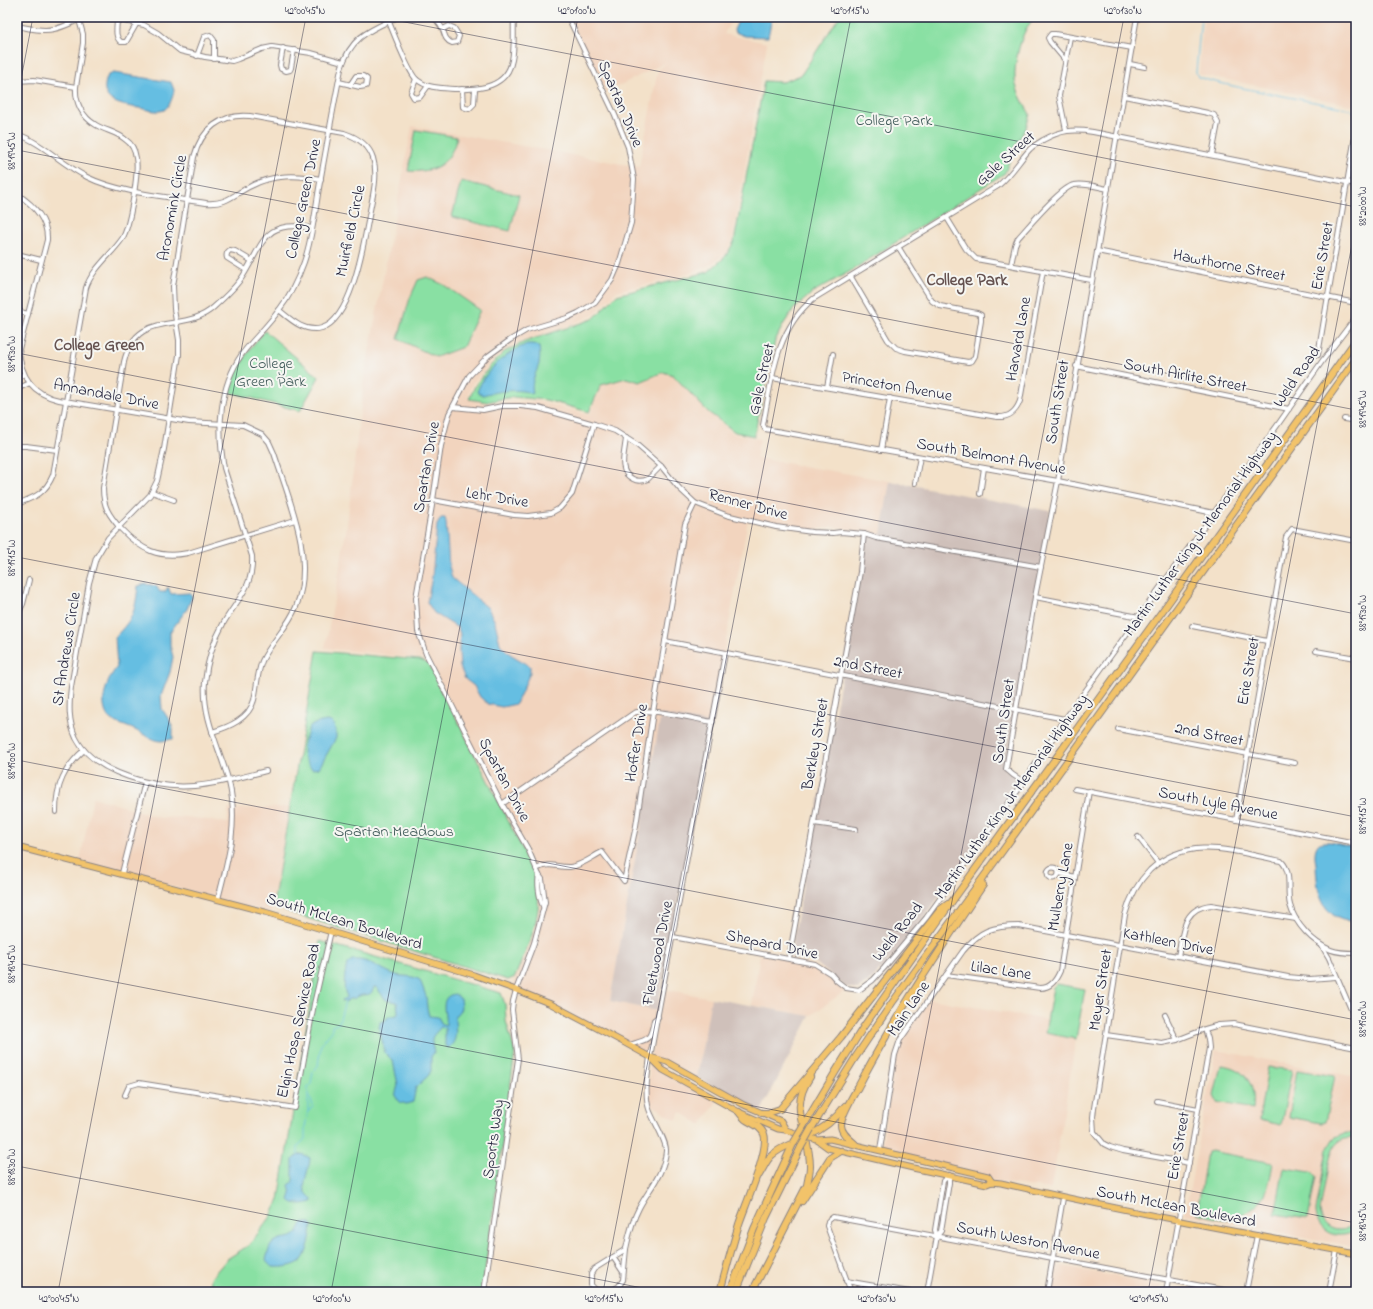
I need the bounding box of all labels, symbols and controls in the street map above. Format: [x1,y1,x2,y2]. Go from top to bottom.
text: 42°00'45"N [285,4,325,19]
text: 42°01'00"N [558,4,596,19]
text: 42°01'15"N [831,4,869,19]
text: 42°01'30"N [1104,4,1142,19]
street label: Spartan Drive [591,57,649,152]
park label: College Park [856,109,933,133]
street label: Gale Street [971,125,1042,192]
text: 88°19'45"W [5,132,20,170]
street label: College Green Drive [280,136,329,261]
street label: Aronomink Circle [152,152,194,263]
street label: Muirfield Circle [330,182,373,279]
text: 88°20'00"W [1356,186,1371,226]
street label: Erie Street [1305,219,1341,292]
street label: Hawthorne Street [1171,243,1288,289]
district label: College Park [926,268,1008,295]
street label: Harvard Lane [1000,294,1038,383]
district label: College Green [54,333,145,360]
text: 88°19'30"W [5,336,20,372]
street label: Gale Street [742,340,782,417]
street label: Weld Road [1267,341,1327,413]
park label: College Green Park [236,352,307,394]
street label: South Airlite Street [1121,352,1249,400]
street label: South Street [1039,358,1077,446]
street label: Princeton Avenue [840,365,955,409]
street label: Annandale Drive [51,373,162,417]
text: 88°19'45"W [1356,390,1371,428]
street label: Spartan Drive [407,419,447,514]
street label: Martin Luther King Jr Memorial Highway [1118,426,1284,642]
street label: South Belmont Avenue [914,432,1068,482]
street label: Lehr Drive [464,481,531,515]
street label: Renner Drive [706,483,791,527]
text: 88°19'15"W [5,540,20,576]
street label: St Andrews Circle [46,590,88,708]
text: 88°19'30"W [1356,595,1371,631]
street label: Erie Street [1231,634,1267,707]
street label: 2nd Street [832,650,905,686]
street label: South Street [986,677,1022,765]
street label: Martin Luther King Jr Memorial Highway [929,689,1095,905]
street label: Berkley Street [796,696,836,793]
street label: Hoffer Drive [619,701,655,784]
street label: 2nd Street [1173,717,1246,753]
street label: Spartan Drive [472,734,537,827]
text: 88°19'00"W [5,743,20,779]
street label: South Lyle Avenue [1156,781,1281,827]
text: 88°19'15"W [1356,798,1371,834]
park label: Spartan Meadows [334,820,454,844]
street label: Mulberry Lane [1041,840,1081,933]
street label: South McLean Boulevard [263,887,425,957]
street label: Weld Road [867,897,929,967]
street label: Fleetwood Drive [636,898,680,1008]
street label: Kathleen Drive [1121,921,1216,963]
street label: Shepard Drive [724,924,821,967]
street label: Elgin Hosp Service Road [271,942,327,1100]
text: 88°18'45"W [5,945,20,983]
street label: Meyer Street [1083,947,1119,1032]
street label: Lilac Lane [969,955,1034,987]
street label: Main Lane [882,976,937,1042]
text: 88°19'00"W [1356,1001,1371,1037]
street label: Sports Way [477,1098,511,1180]
street label: Erie Street [1161,1109,1197,1182]
text: 88°18'30"W [5,1148,20,1185]
street label: South McLean Boulevard [1094,1180,1258,1234]
text: 88°18'45"W [1356,1203,1371,1241]
street label: South Weston Avenue [954,1215,1103,1267]
text: 42°00'45"N [39,1292,79,1307]
text: 42°01'00"N [313,1292,351,1307]
text: 42°01'15"N [585,1292,623,1307]
text: 42°01'30"N [858,1292,896,1307]
text: 42°01'45"N [1129,1292,1169,1307]

